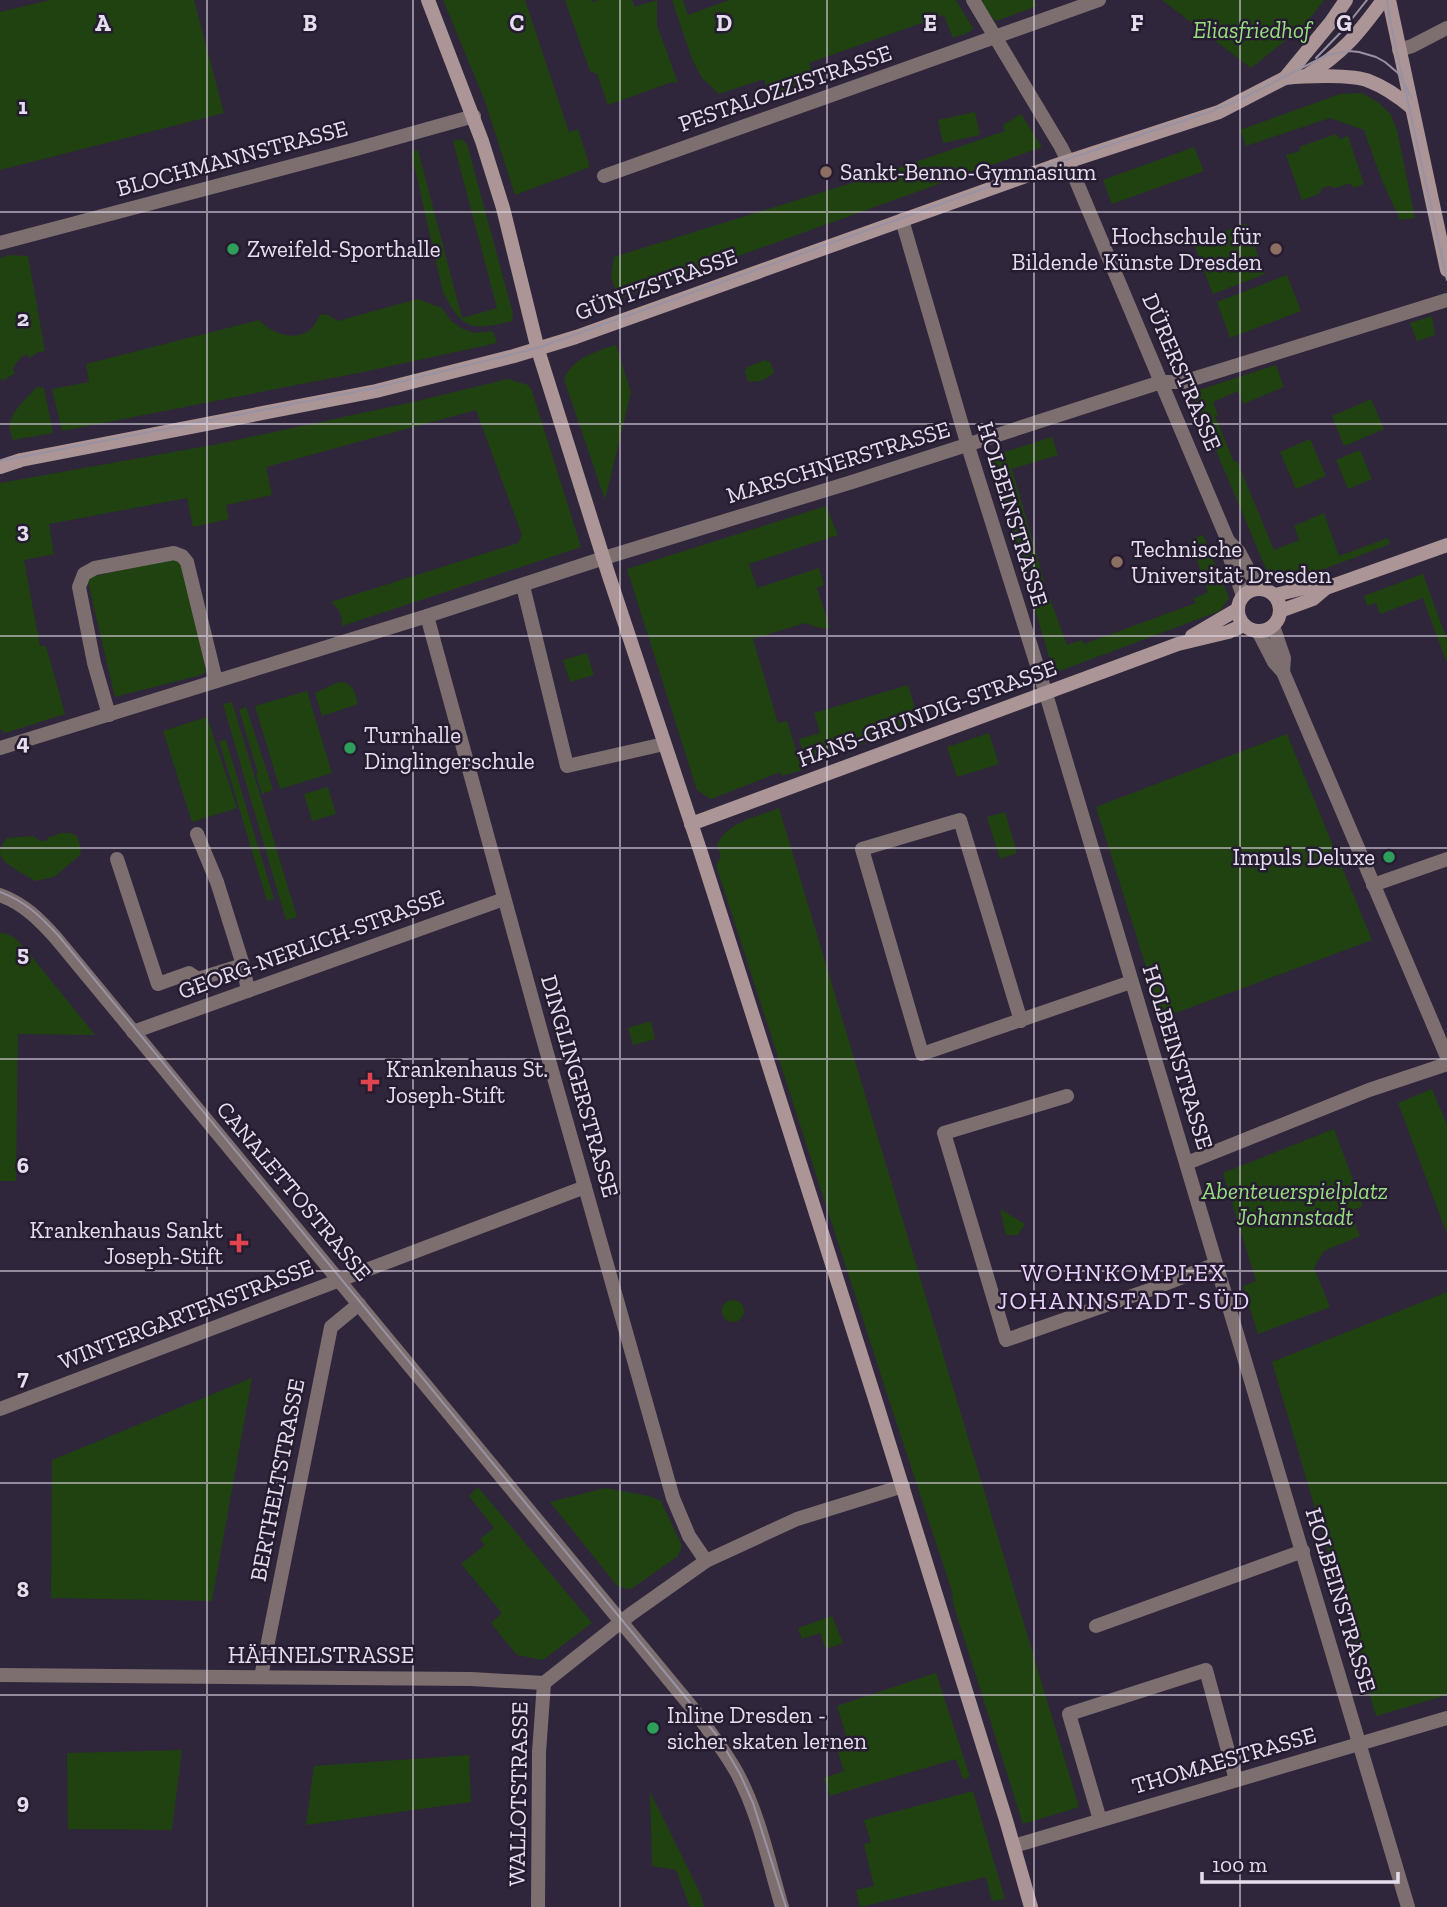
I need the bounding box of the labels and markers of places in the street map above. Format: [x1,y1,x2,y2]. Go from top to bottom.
place label: Sankt-Benno-Gymnasium [840,158,1097,186]
marker: Sankt-Benno-Gymnasium [818,164,834,180]
place label: Hochschule für Bildende Künste Dresden [1012,222,1262,276]
place label: Zweifeld-Sporthalle [247,235,441,263]
marker: Zweifeld-Sporthalle [225,241,241,257]
marker: Hochschule für Bildende Künste Dresden [1268,241,1284,257]
place label: Technische Universität Dresden [1131,535,1331,589]
marker: Technische Universität Dresden [1109,554,1125,570]
place label: Turnhalle Dinglingerschule [364,721,535,775]
marker: Turnhalle Dinglingerschule [342,740,358,756]
place label: Impuls Deluxe [1232,843,1375,871]
marker: Impuls Deluxe [1381,849,1397,865]
place label: Krankenhaus St. Joseph-Stift [386,1055,548,1109]
marker: Krankenhaus St. Joseph-Stift [360,1072,380,1092]
place label: Krankenhaus Sankt Joseph-Stift [30,1216,223,1270]
marker: Krankenhaus Sankt Joseph-Stift [229,1233,249,1253]
place label: Inline Dresden - sicher skaten lernen [667,1701,867,1755]
marker: Inline Dresden - sicher skaten lernen [645,1720,661,1736]

